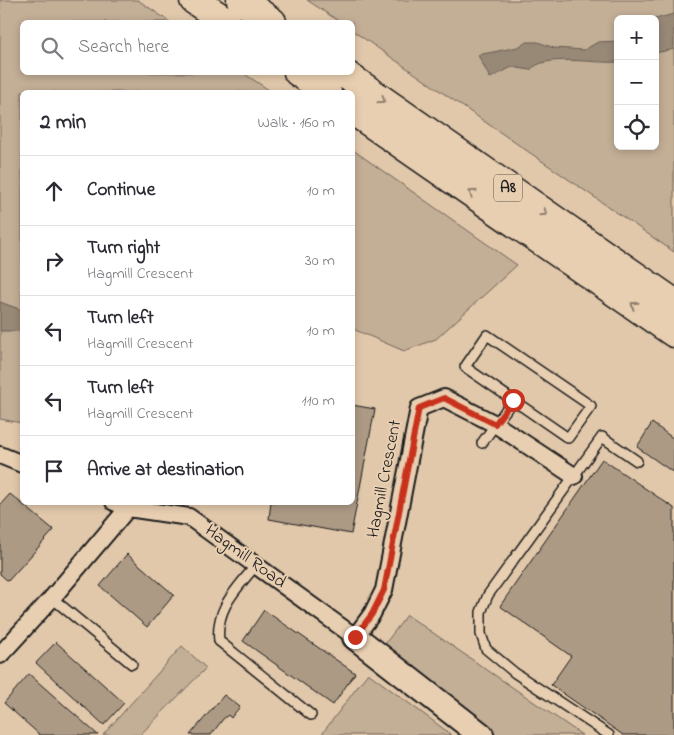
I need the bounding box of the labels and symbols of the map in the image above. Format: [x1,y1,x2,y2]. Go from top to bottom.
one-way arrow [376,94,386,103]
road number: A8 [494,174,522,202]
one-way arrow [468,190,477,199]
one-way arrow [538,207,548,216]
one-way arrow [630,302,640,311]
route start [502,389,525,412]
street label: Hagmill Crescent [361,418,410,540]
street label: Hagmill Road [198,519,291,596]
route end [344,626,367,649]

